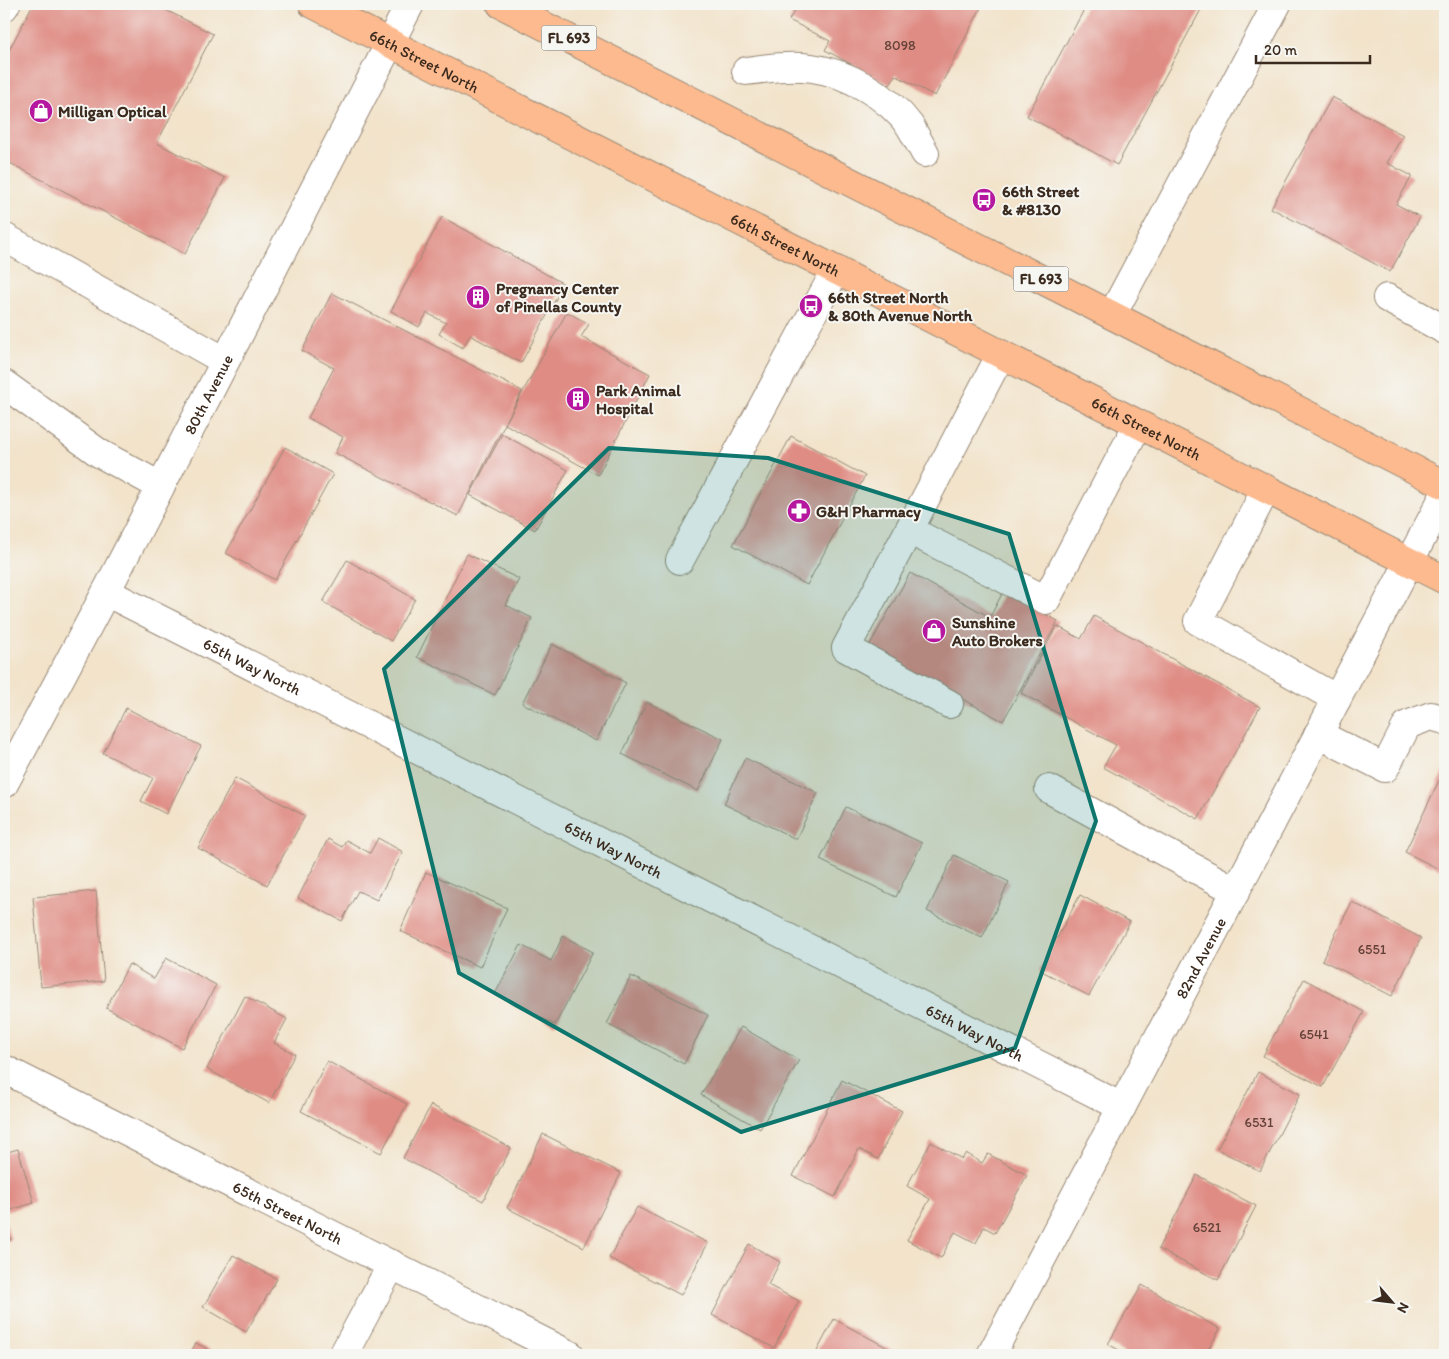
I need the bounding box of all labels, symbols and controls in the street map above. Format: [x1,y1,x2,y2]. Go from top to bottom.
street label: 66th Street North [366,25,482,97]
road number: FL 693 [542,26,596,50]
scale bar [1256,32,1370,64]
house number: 8098 [884,37,916,54]
text: 20 m [1264,41,1298,59]
shop icon: Milligan Optical [28,98,54,124]
place label: Milligan Optical [58,102,167,122]
place label: 66th Street & #8130 [1002,182,1079,219]
bus stop icon: 66th Street & #8130 [971,187,997,213]
street label: 66th Street North [727,209,843,281]
road number: FL 693 [1014,266,1068,292]
place label: Pregnancy Center of Pinellas County [496,279,622,317]
building icon: Pregnancy Center of Pinellas County [465,284,491,310]
place label: 66th Street North & 80th Avenue North [828,288,973,325]
bus stop icon: 66th Street North & 80th Avenue North [798,293,824,319]
street label: 80th Avenue [180,351,237,438]
place label: Park Animal Hospital [596,381,681,419]
building icon: Park Animal Hospital [565,386,591,412]
street label: 66th Street North [1088,393,1204,464]
pharmacy icon: G&H Pharmacy [786,498,812,524]
place label: G&H Pharmacy [816,502,921,522]
place label: Sunshine Auto Brokers [951,613,1043,650]
shop icon: Sunshine Auto Brokers [921,618,947,644]
street label: 65th Way North [200,634,305,700]
street label: 65th Way North [561,817,666,883]
street label: 82nd Avenue [1172,914,1230,1002]
house number: 6551 [1358,941,1387,958]
street label: 65th Way North [922,1000,1027,1066]
house number: 6541 [1299,1026,1329,1043]
house number: 6531 [1245,1114,1274,1131]
street label: 65th Street North [230,1177,346,1249]
house number: 6521 [1193,1219,1222,1236]
north arrow [1366,1276,1416,1326]
text: N [1393,1300,1413,1316]

